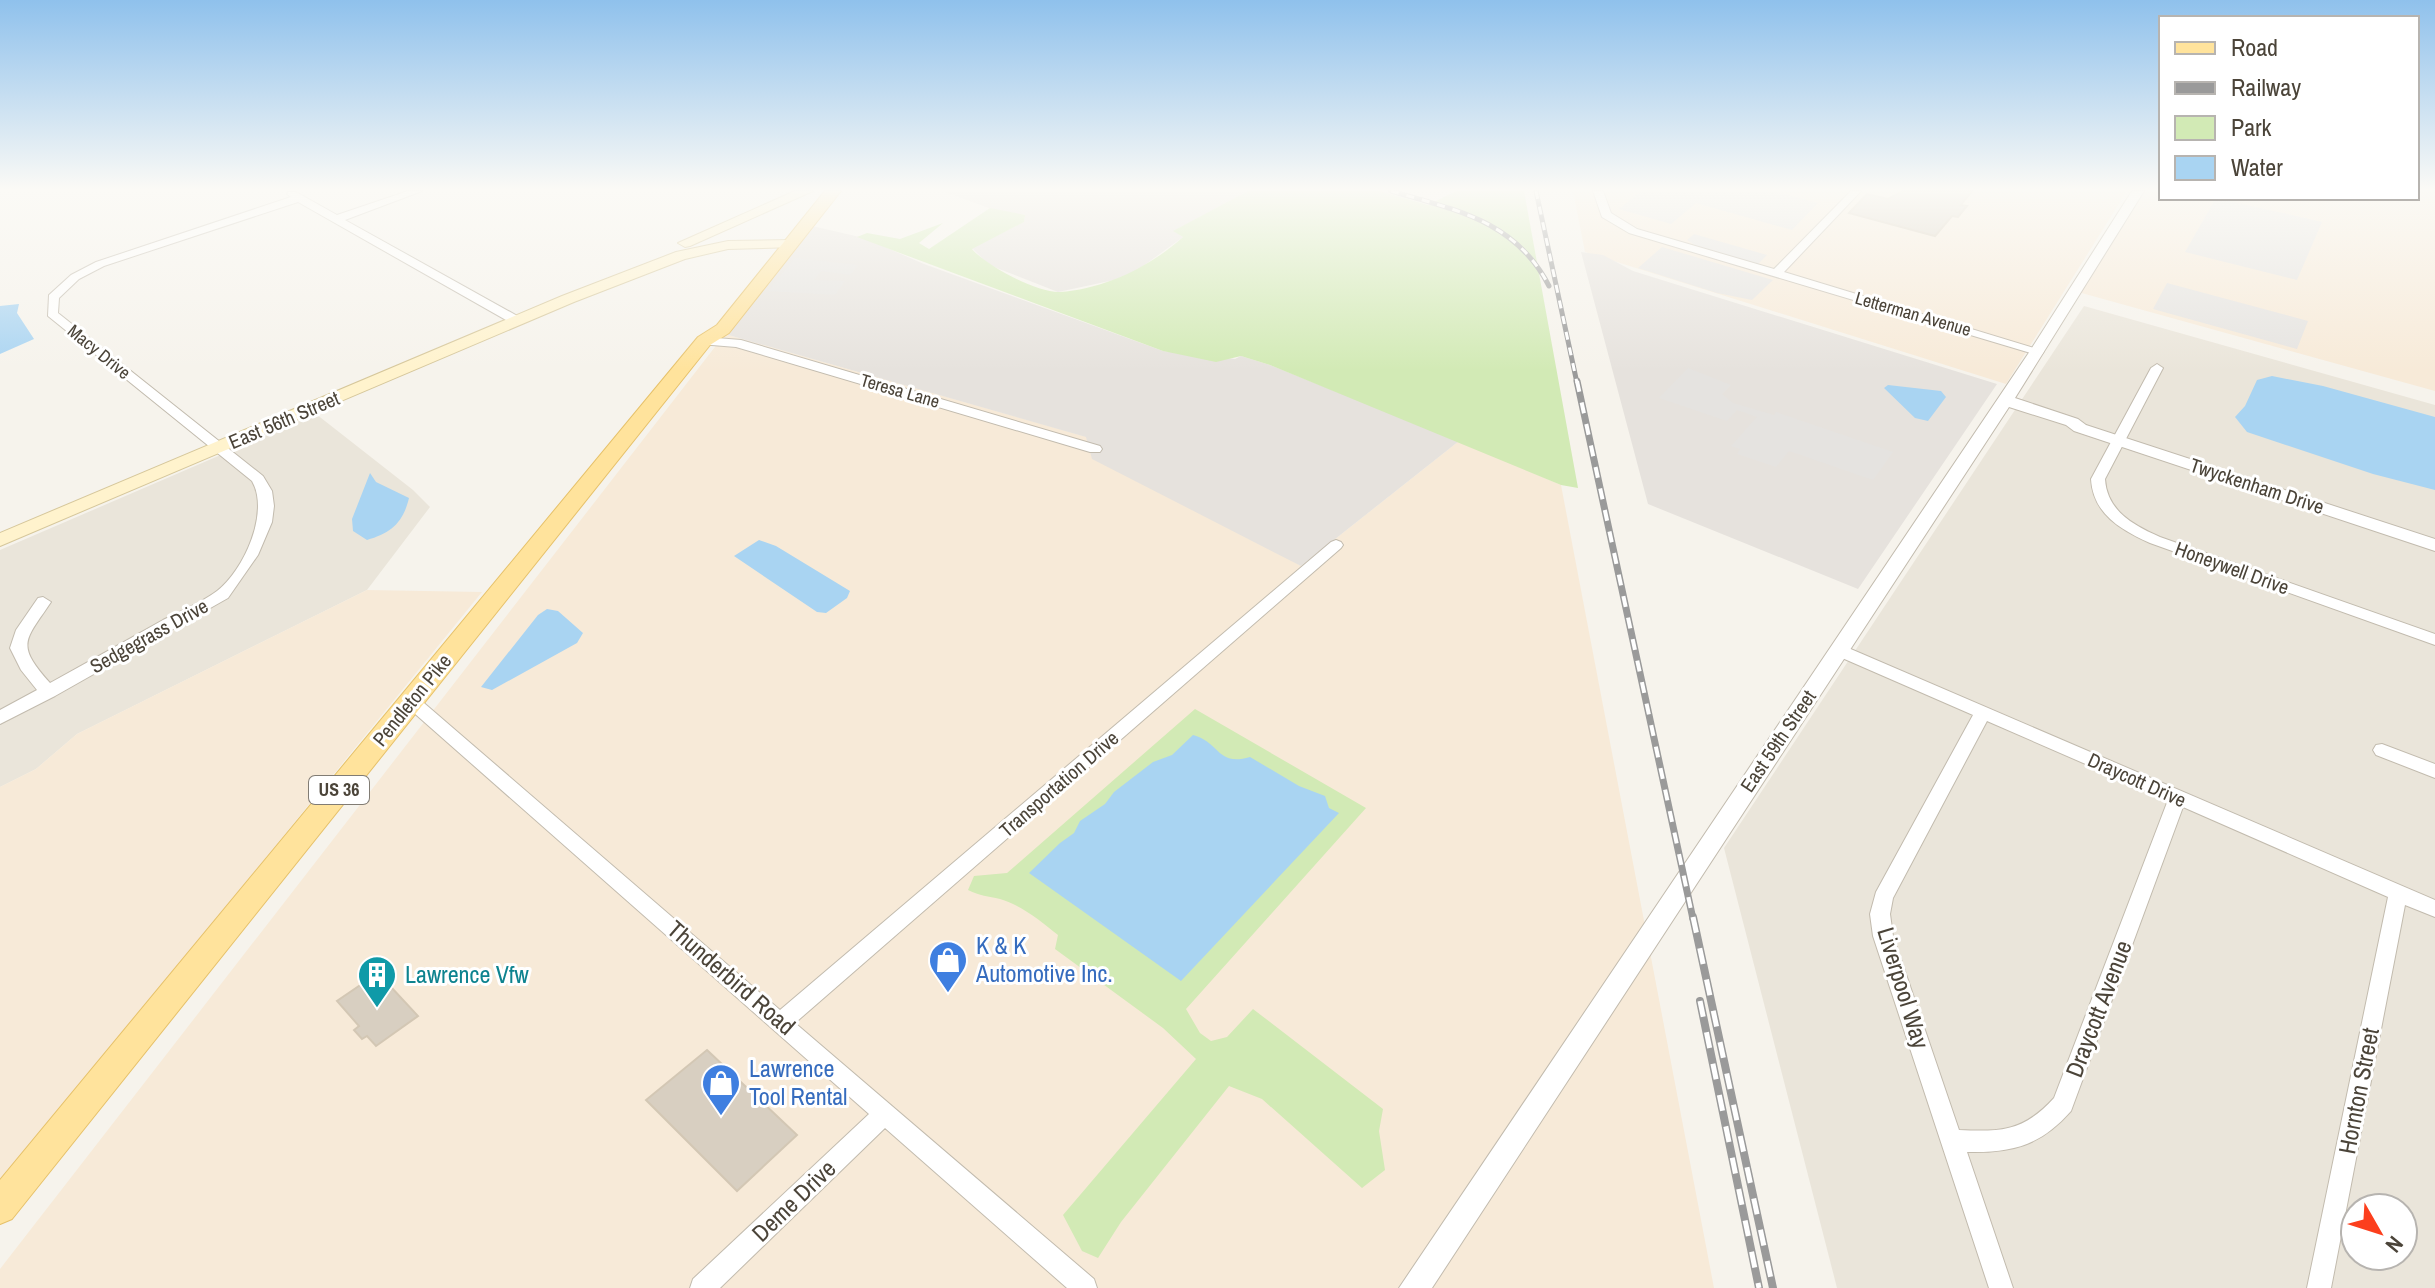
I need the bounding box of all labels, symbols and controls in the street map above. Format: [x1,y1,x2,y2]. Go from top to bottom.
legend [2159,16,2419,200]
text: Road [2231,31,2278,63]
text: Railway [2231,71,2301,103]
text: Park [2231,111,2272,143]
text: Water [2231,151,2283,183]
street label: Letterman Avenue [1852,285,1974,342]
street label: Macy Drive [62,318,136,385]
street label: Teresa Lane [858,367,943,414]
street label: East 56th Street [224,384,344,455]
street label: Twyckenham Drive [2187,451,2328,520]
street label: Honeywell Drive [2171,534,2293,601]
street label: Sedgegrass Drive [85,592,213,679]
street label: Pendleton Pike [366,648,457,751]
street label: East 59th Street [1734,684,1822,797]
street label: Transportation Drive [993,724,1124,843]
street label: Draycott Drive [2084,746,2191,813]
road number: US 36 [309,776,369,804]
street label: Thunderbird Road [661,913,802,1042]
street label: Liverpool Way [1870,923,1938,1052]
place label: K & K Automotive Inc. [975,929,1113,989]
street label: Draycott Avenue [2057,936,2139,1082]
shop icon: K & K Automotive Inc. [927,939,969,994]
building icon: Lawrence Vfw [356,954,398,1009]
place label: Lawrence Vfw [405,958,529,990]
street label: Hornton Street [2330,1024,2386,1157]
place label: Lawrence Tool Rental [749,1052,847,1112]
shop icon: Lawrence Tool Rental [700,1062,742,1117]
street label: Deme Drive [744,1152,842,1248]
north arrow [2339,1192,2419,1272]
text: N [2379,1230,2410,1259]

